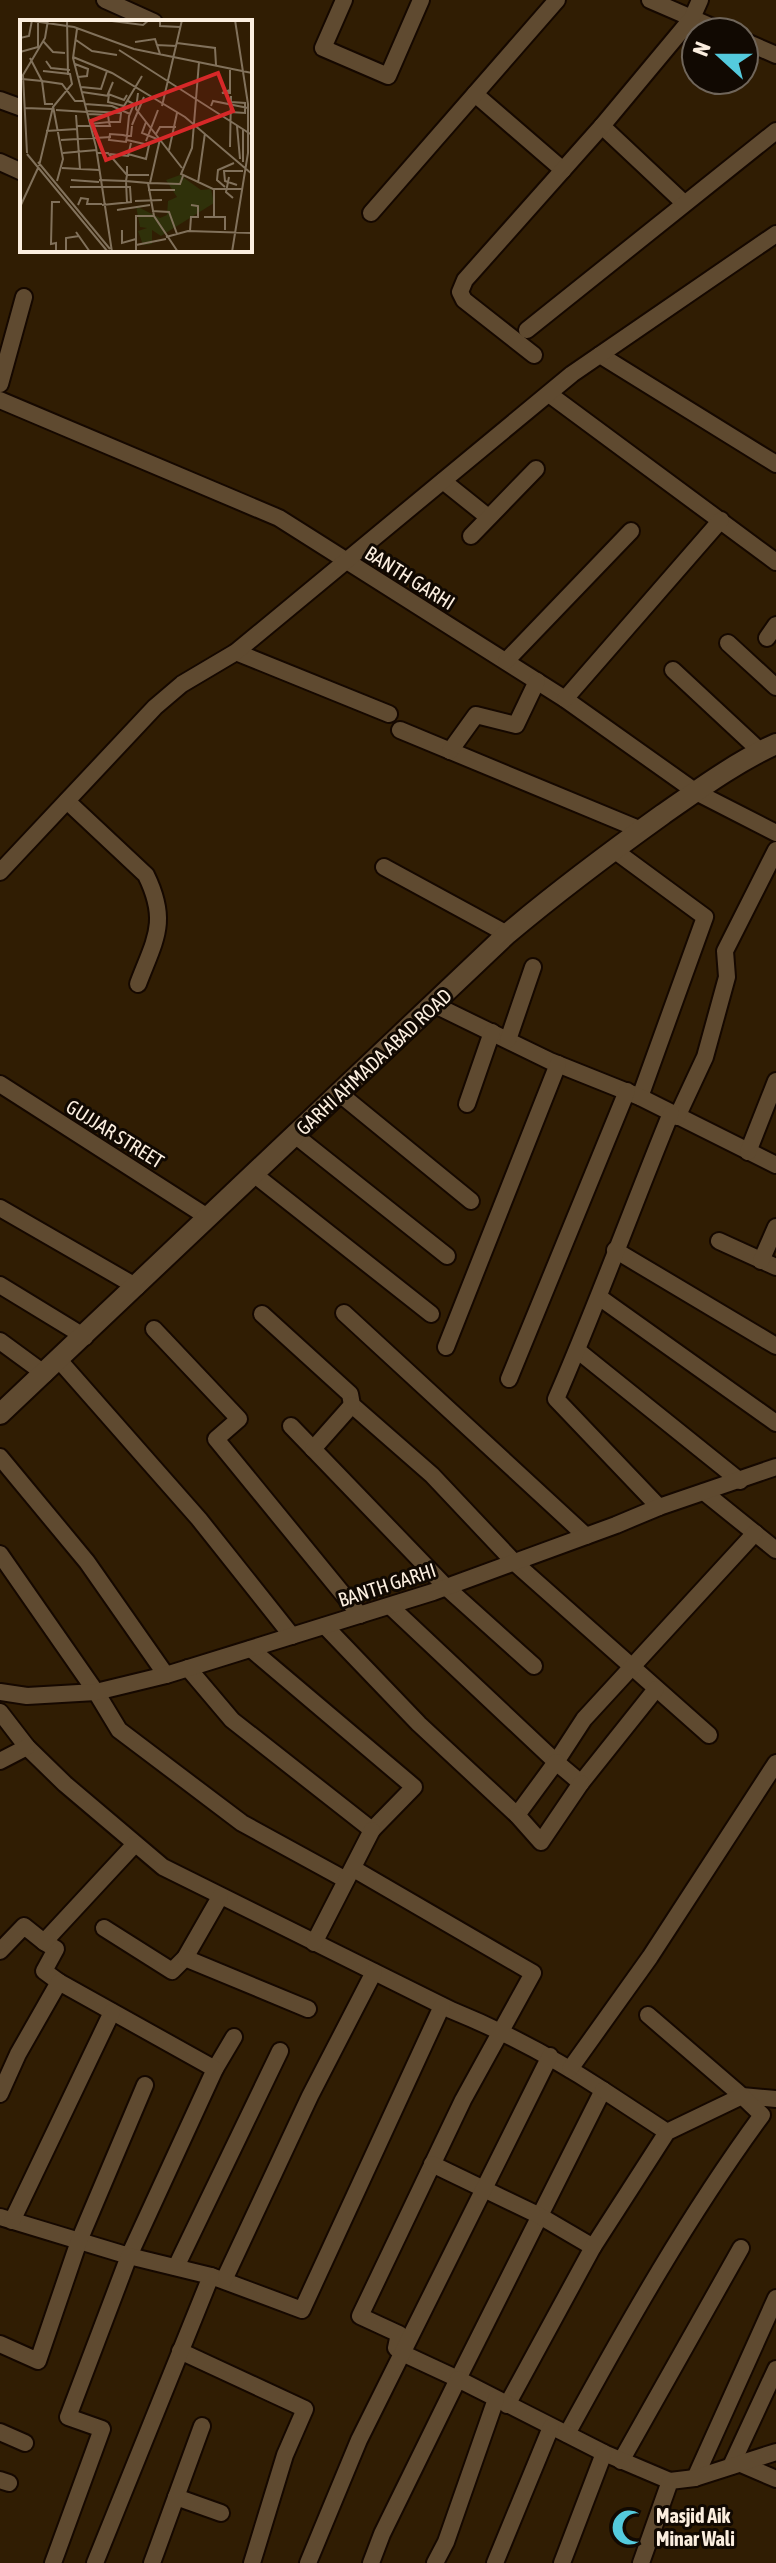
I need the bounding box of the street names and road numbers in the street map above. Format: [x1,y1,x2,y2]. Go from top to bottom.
street label: BANTH GARHI [361,541,459,614]
street label: GARHI AHMADA ABAD ROAD [291,984,456,1140]
street label: GUJJAR STREET [62,1094,168,1173]
street label: BANTH GARHI [335,1558,439,1611]

